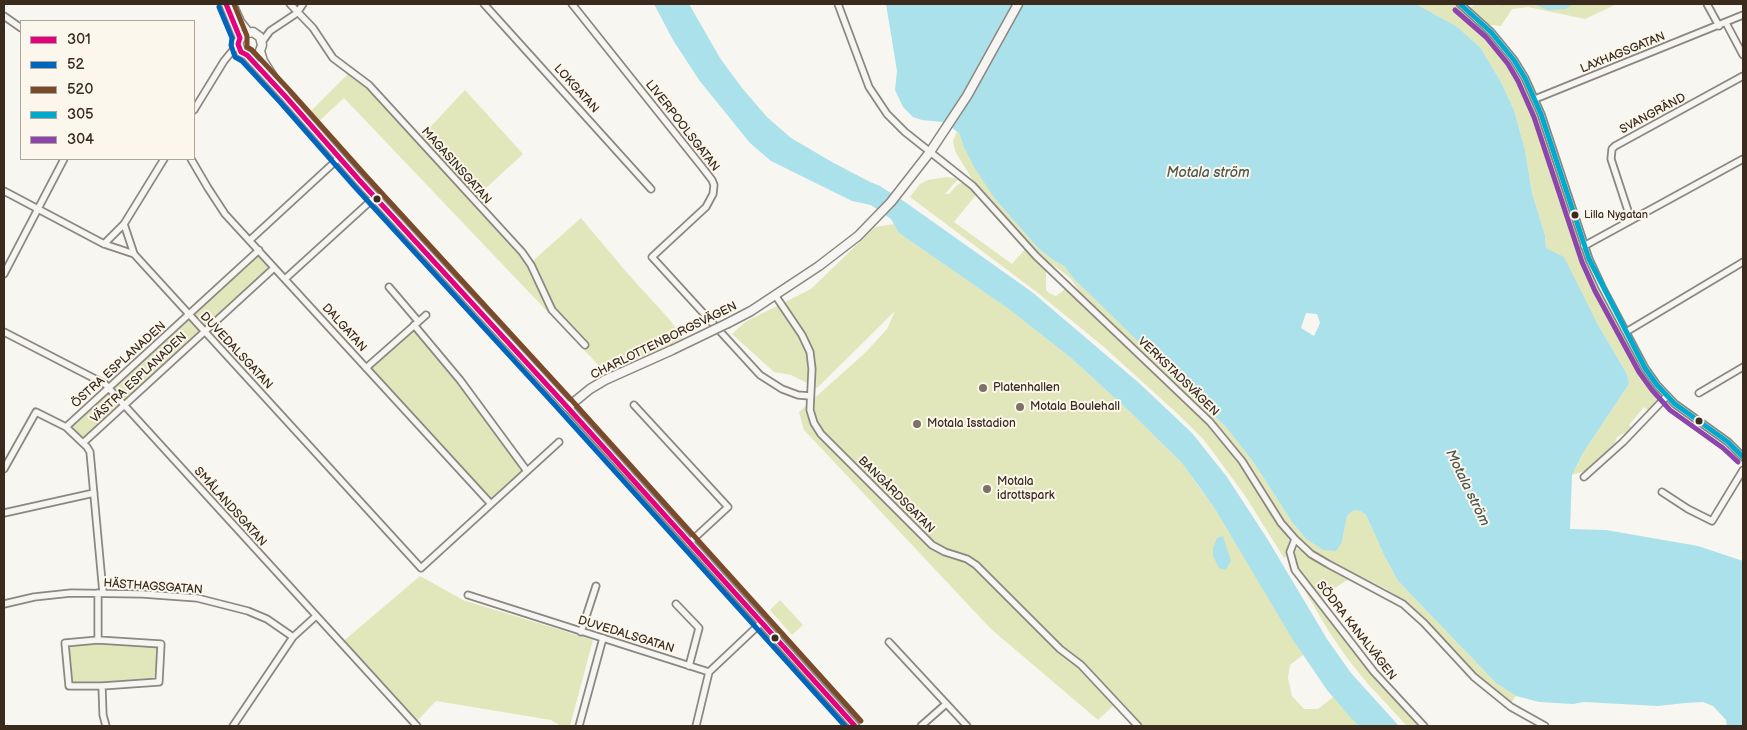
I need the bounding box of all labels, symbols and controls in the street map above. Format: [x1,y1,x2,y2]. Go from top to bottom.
legend [20,20,195,160]
street label: LAXHAGSGATAN [1578,29,1668,77]
text: 301 [67,30,91,49]
text: 52 [67,55,84,74]
street label: LOKGATAN [550,62,602,116]
street label: LIVERPOOLSGATAN [642,78,722,174]
text: 520 [67,80,93,99]
street label: SVANGRÄND [1618,91,1688,137]
text: 305 [67,105,94,124]
street label: MAGASINSGATAN [418,125,494,207]
text: 304 [67,130,94,149]
water label: Motala ström [1167,165,1249,181]
unlabelled marker [372,194,382,204]
place label: Lilla Nygatan [1584,208,1648,222]
marker: Lilla Nygatan [1570,210,1580,220]
street label: CHARLOTTENBORGSVÄGEN [588,299,740,383]
street label: DALGATAN [319,301,369,355]
street label: DUVEDALSGATAN [197,310,275,392]
street label: ÖSTRA ESPLANADEN [69,319,169,411]
street label: VÄSTRA ESPLANADEN [88,330,190,426]
street label: VERKSTADSVÄGEN [1134,335,1222,419]
place label: Platenhallen [993,381,1060,395]
marker: Platenhallen [977,382,989,394]
place label: Motala Boulehall [1030,400,1120,414]
marker: Motala Boulehall [1014,401,1026,413]
unlabelled marker [1694,416,1704,426]
place label: Motala Isstadion [927,417,1016,431]
marker: Motala Isstadion [911,418,923,430]
water label: Motala ström [1441,447,1493,529]
street label: BANGÅRDSGATAN [855,454,937,536]
street label: SMÅLANDSGATAN [191,464,269,550]
place label: Motala idrottspark [997,475,1055,503]
marker: Motala idrottspark [981,483,993,495]
street label: HÄSTHAGSGATAN [103,576,203,598]
street label: SÖDRA KANALVÄGEN [1313,579,1399,683]
street label: DUVEDALSGATAN [576,613,676,657]
unlabelled marker [770,633,780,643]

